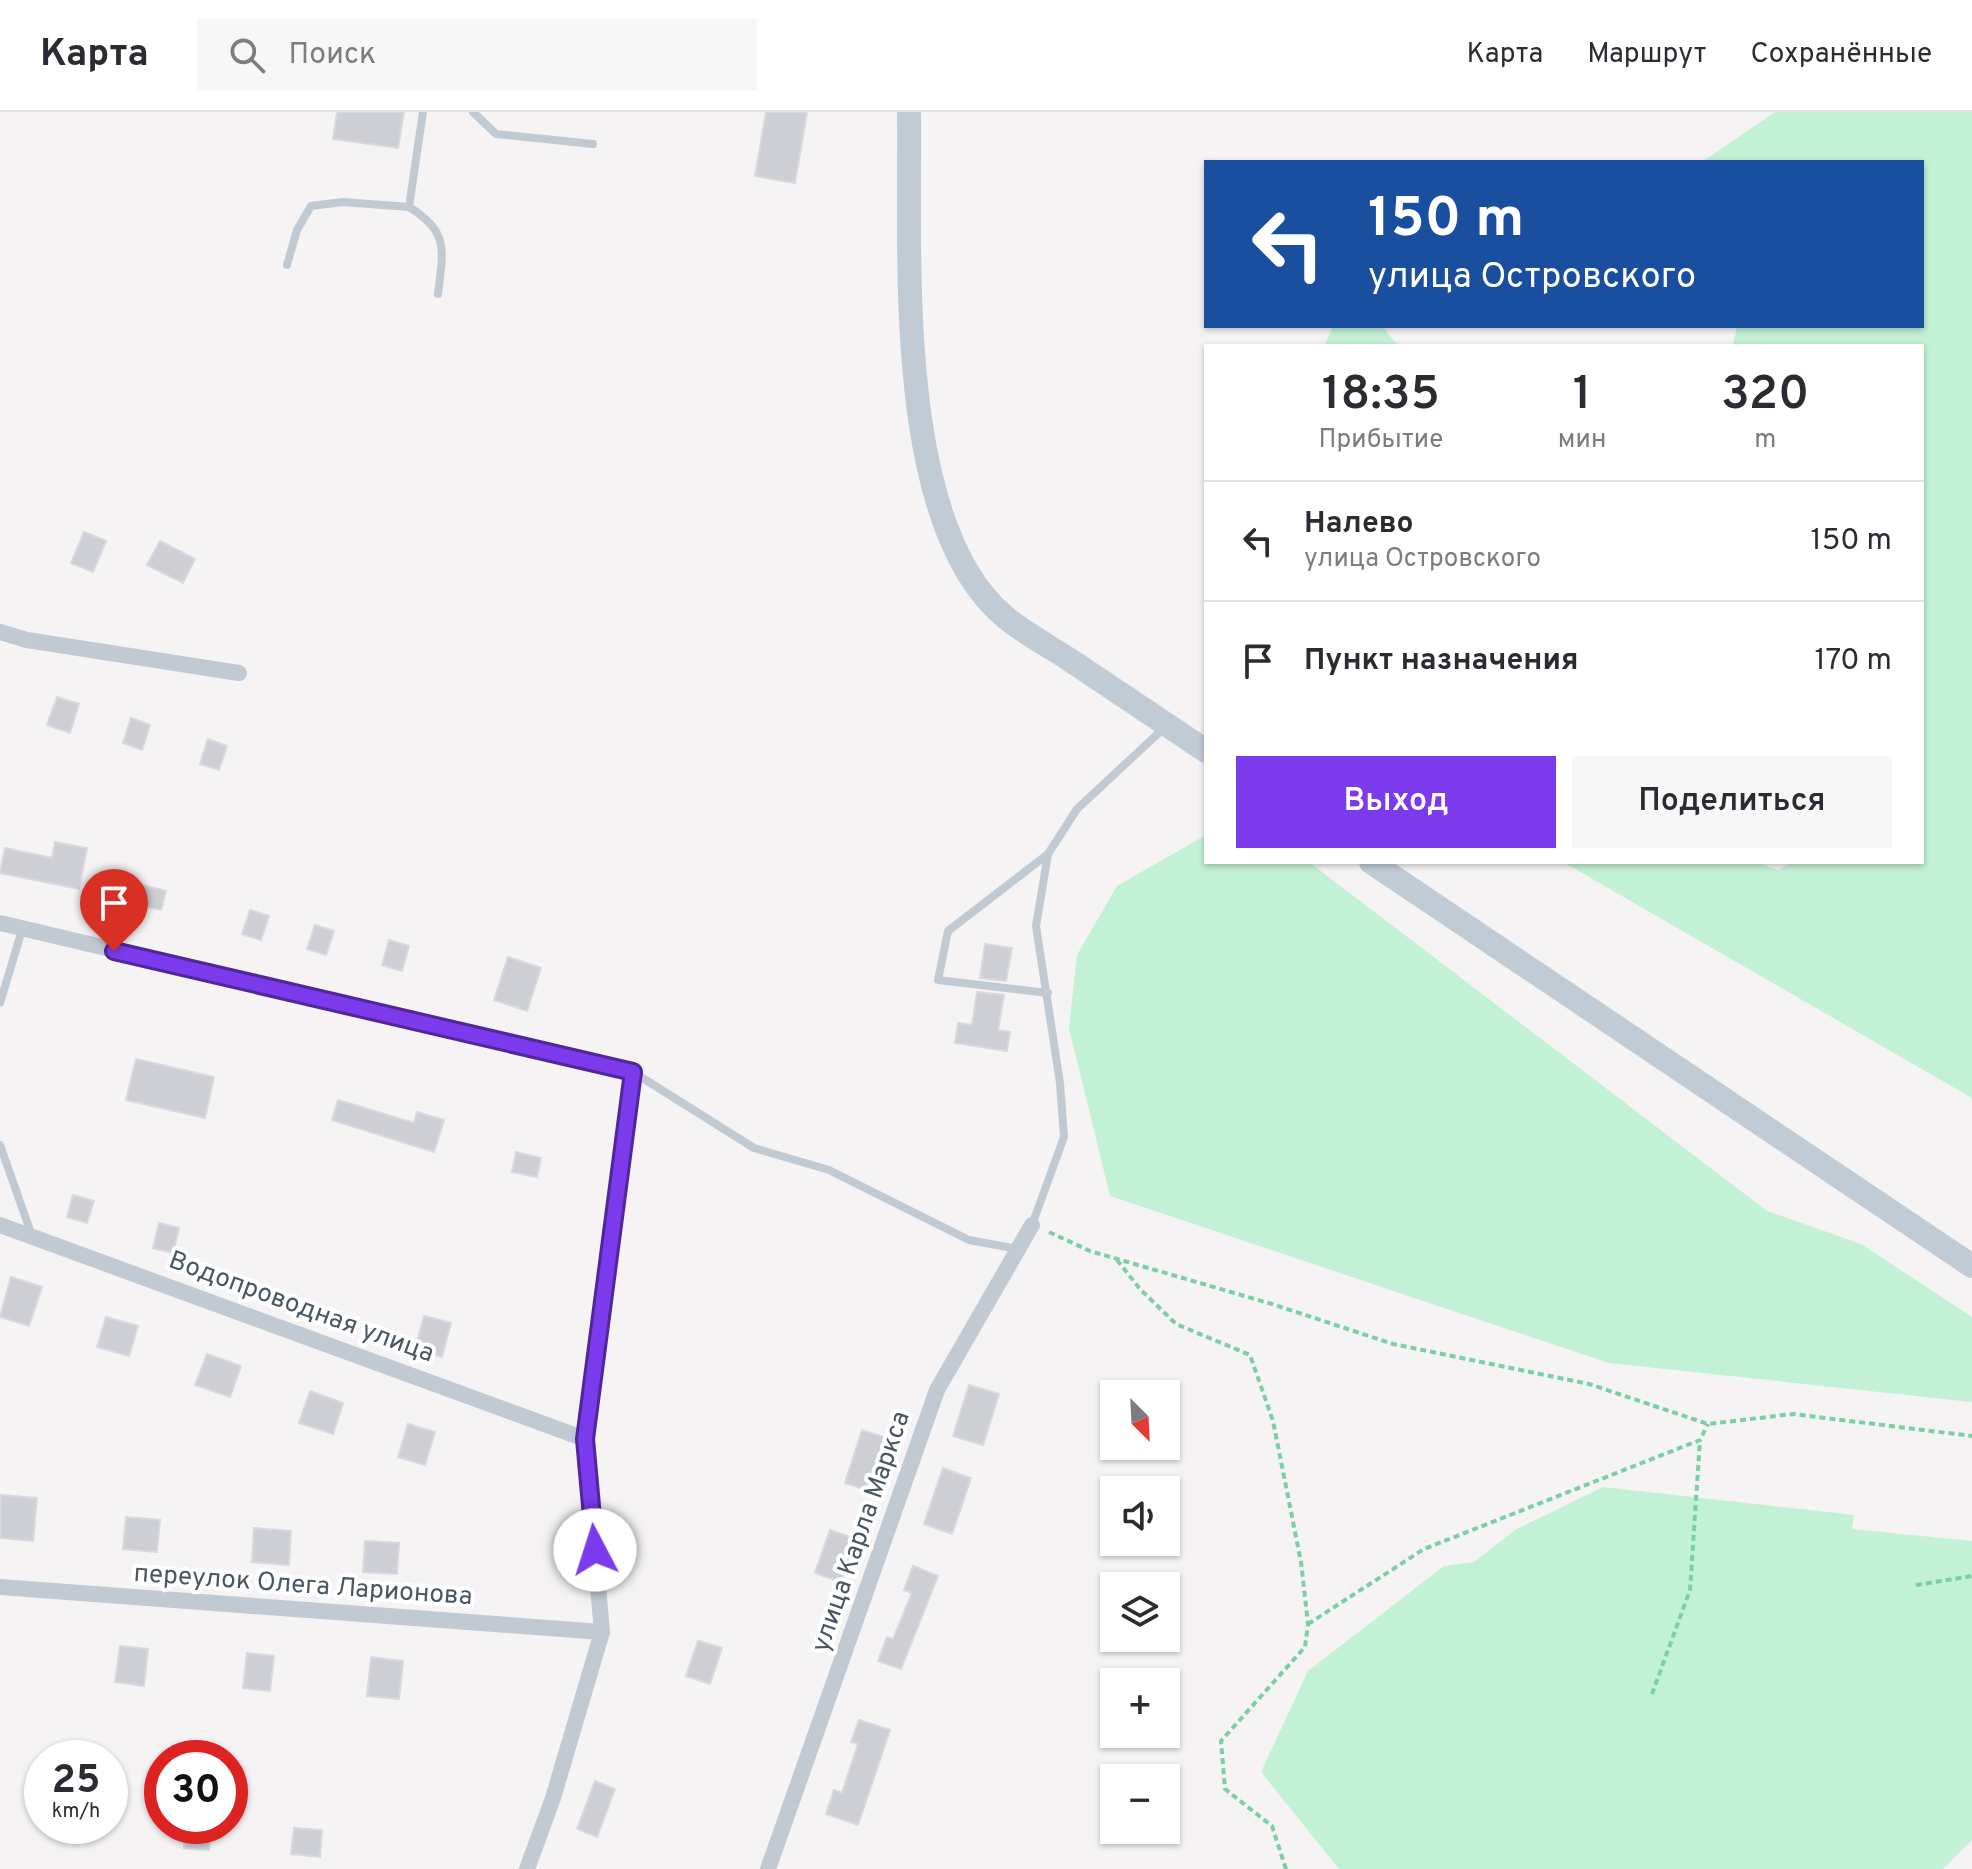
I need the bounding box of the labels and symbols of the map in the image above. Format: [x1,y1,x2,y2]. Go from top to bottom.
pin [80,869,148,951]
street label: Водопроводная улица [164,1245,438,1371]
north arrow [1100,1380,1180,1460]
street label: улица Карла Маркса [805,1407,919,1657]
position arrow [553,1508,637,1592]
street label: переулок Олега Ларионова [133,1558,473,1614]
speed limit sign: 30 [144,1740,248,1844]

